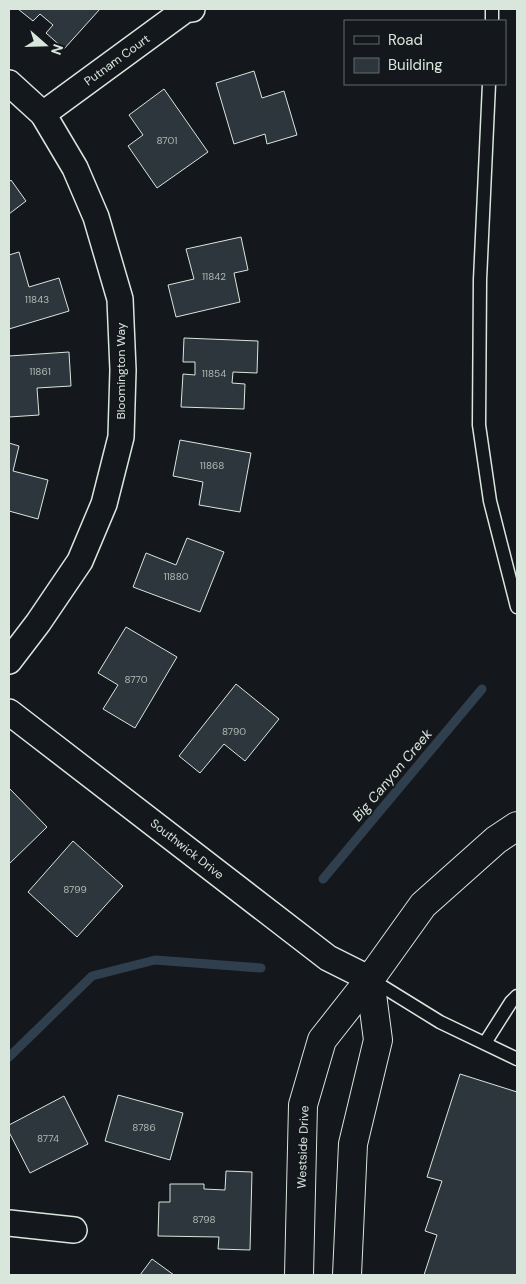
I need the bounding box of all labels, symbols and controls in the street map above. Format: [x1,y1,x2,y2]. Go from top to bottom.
north arrow [20,20,70,70]
legend [344,20,506,85]
text: Road [388,30,423,50]
street label: Putnam Court [81,31,153,89]
text: N [47,42,67,57]
text: Building [388,55,443,75]
house number: 8701 [157,134,177,147]
house number: 11842 [202,270,226,283]
house number: 11843 [25,293,49,306]
street label: Bloomington Way [113,322,129,420]
house number: 11861 [29,365,51,378]
house number: 11854 [202,367,226,380]
house number: 11868 [200,459,224,472]
house number: 11880 [163,570,189,583]
house number: 8770 [124,673,148,686]
water label: Big Canyon Creek [348,724,436,825]
house number: 8790 [222,725,246,738]
street label: Southwick Drive [147,815,227,883]
house number: 8799 [63,883,87,896]
street label: Westside Drive [294,1105,312,1189]
house number: 8786 [132,1121,156,1134]
house number: 8774 [37,1132,59,1145]
house number: 8798 [192,1213,216,1226]

